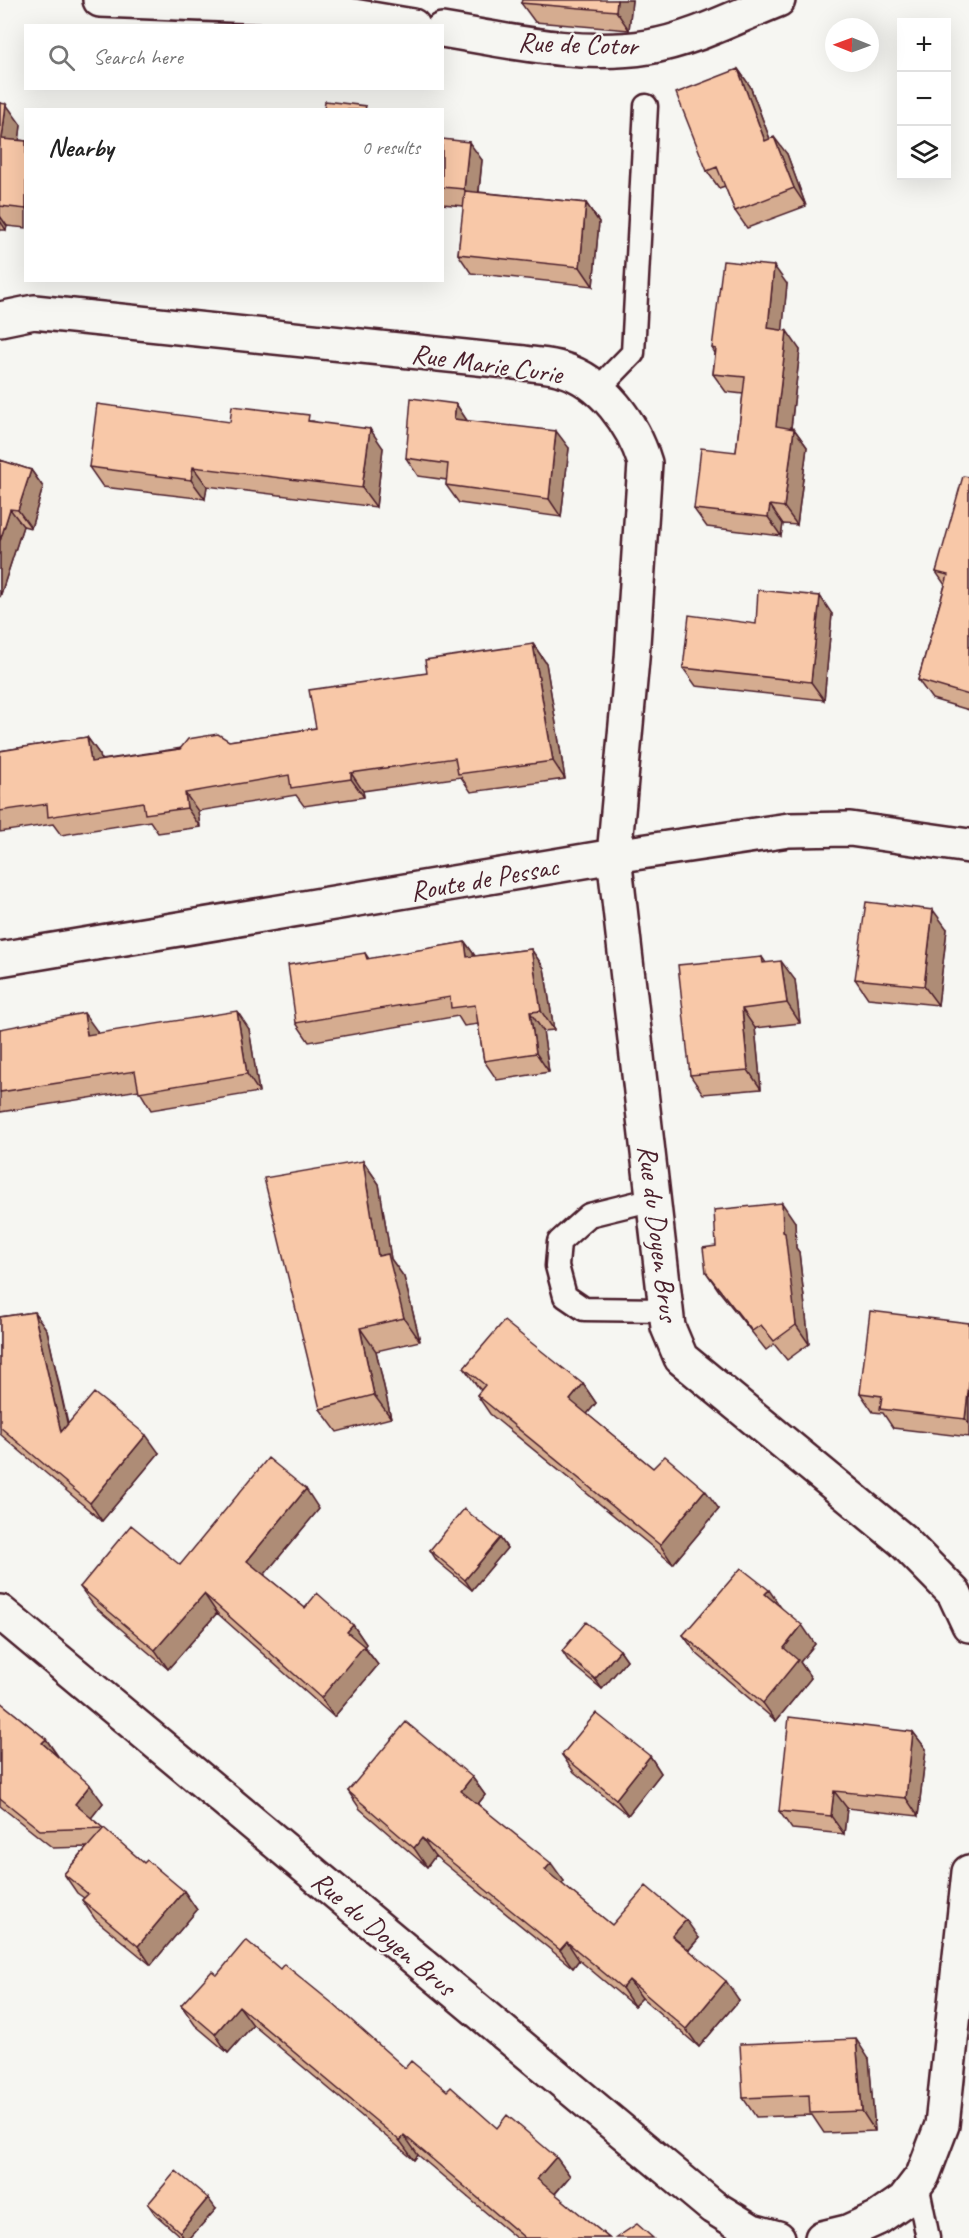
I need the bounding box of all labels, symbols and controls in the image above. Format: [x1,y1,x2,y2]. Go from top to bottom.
north arrow [825,18,879,72]
map controls [897,18,951,180]
button: + [897,18,951,72]
search box [24,24,444,90]
street label: Rue de Cotor [518,24,640,63]
icon: search [45,41,78,74]
text: Search here [93,43,183,71]
button: − [897,72,951,126]
button: layers [897,126,951,180]
text: Nearby [48,131,113,164]
text: 0 results [361,135,420,160]
street label: Rue Marie Curie [409,336,566,392]
street label: Route de Pessac [407,848,562,909]
street label: Rue du Doyen Brus [630,1143,687,1326]
street label: Rue du Doyen Brus [305,1863,465,2005]

